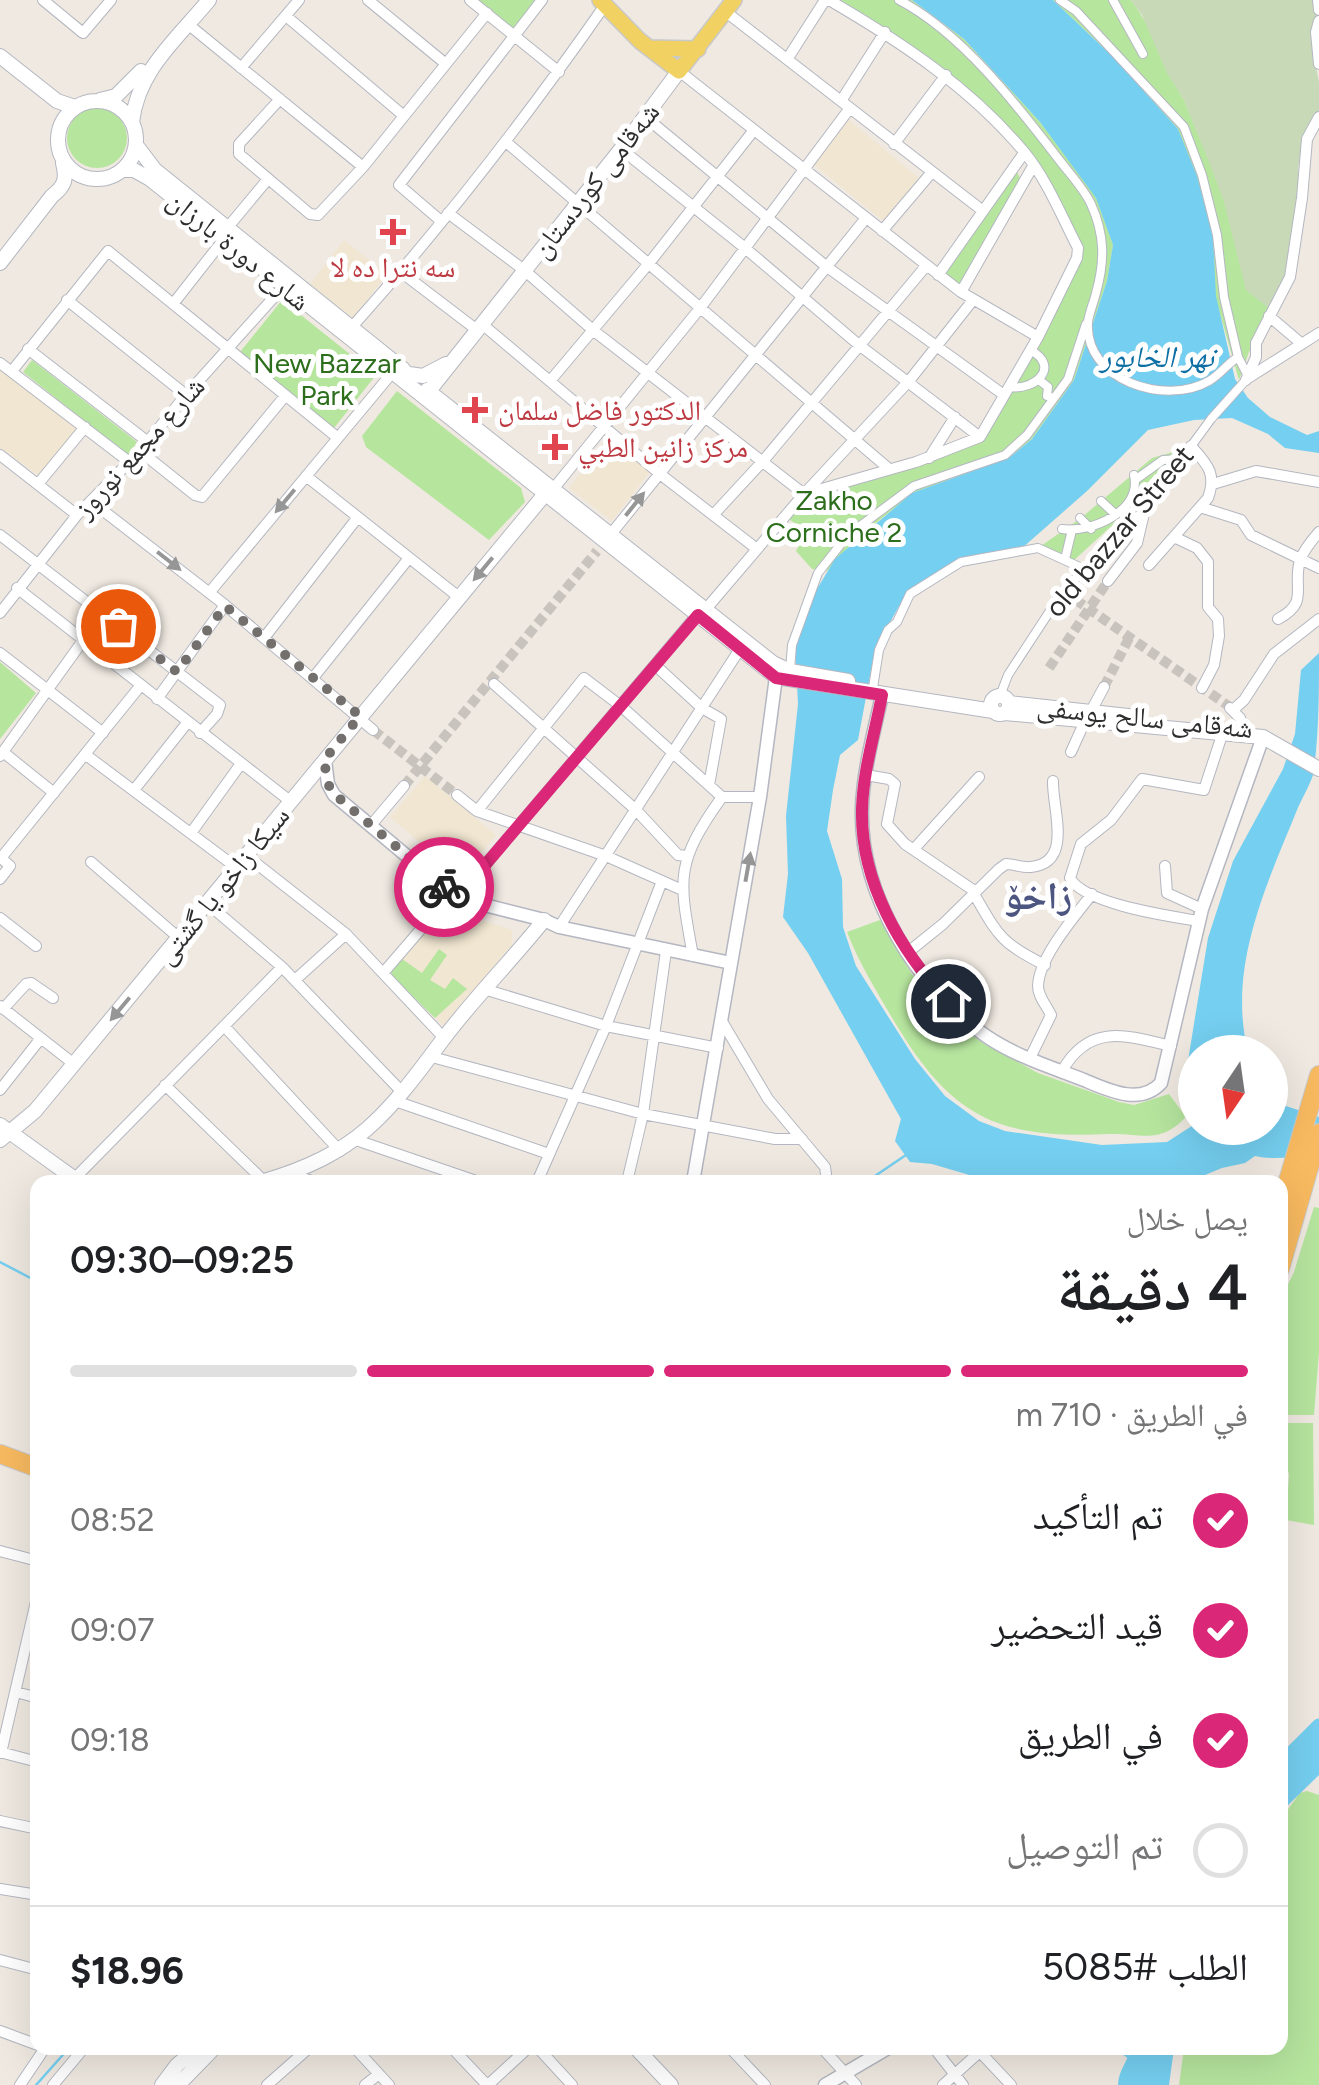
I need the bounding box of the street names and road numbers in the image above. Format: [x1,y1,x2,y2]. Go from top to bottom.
street label: شەقامی کوردستان [524,95,667,265]
street label: شارع دورة بارزان [160,182,317,319]
street label: شارع مجمع نوروز [66,369,212,526]
street label: old bazzar Street [1038,438,1200,624]
street label: شەقامی سالح یوسفی [1035,689,1255,746]
street label: سیکا زاخو یا گشتى [148,799,297,972]

